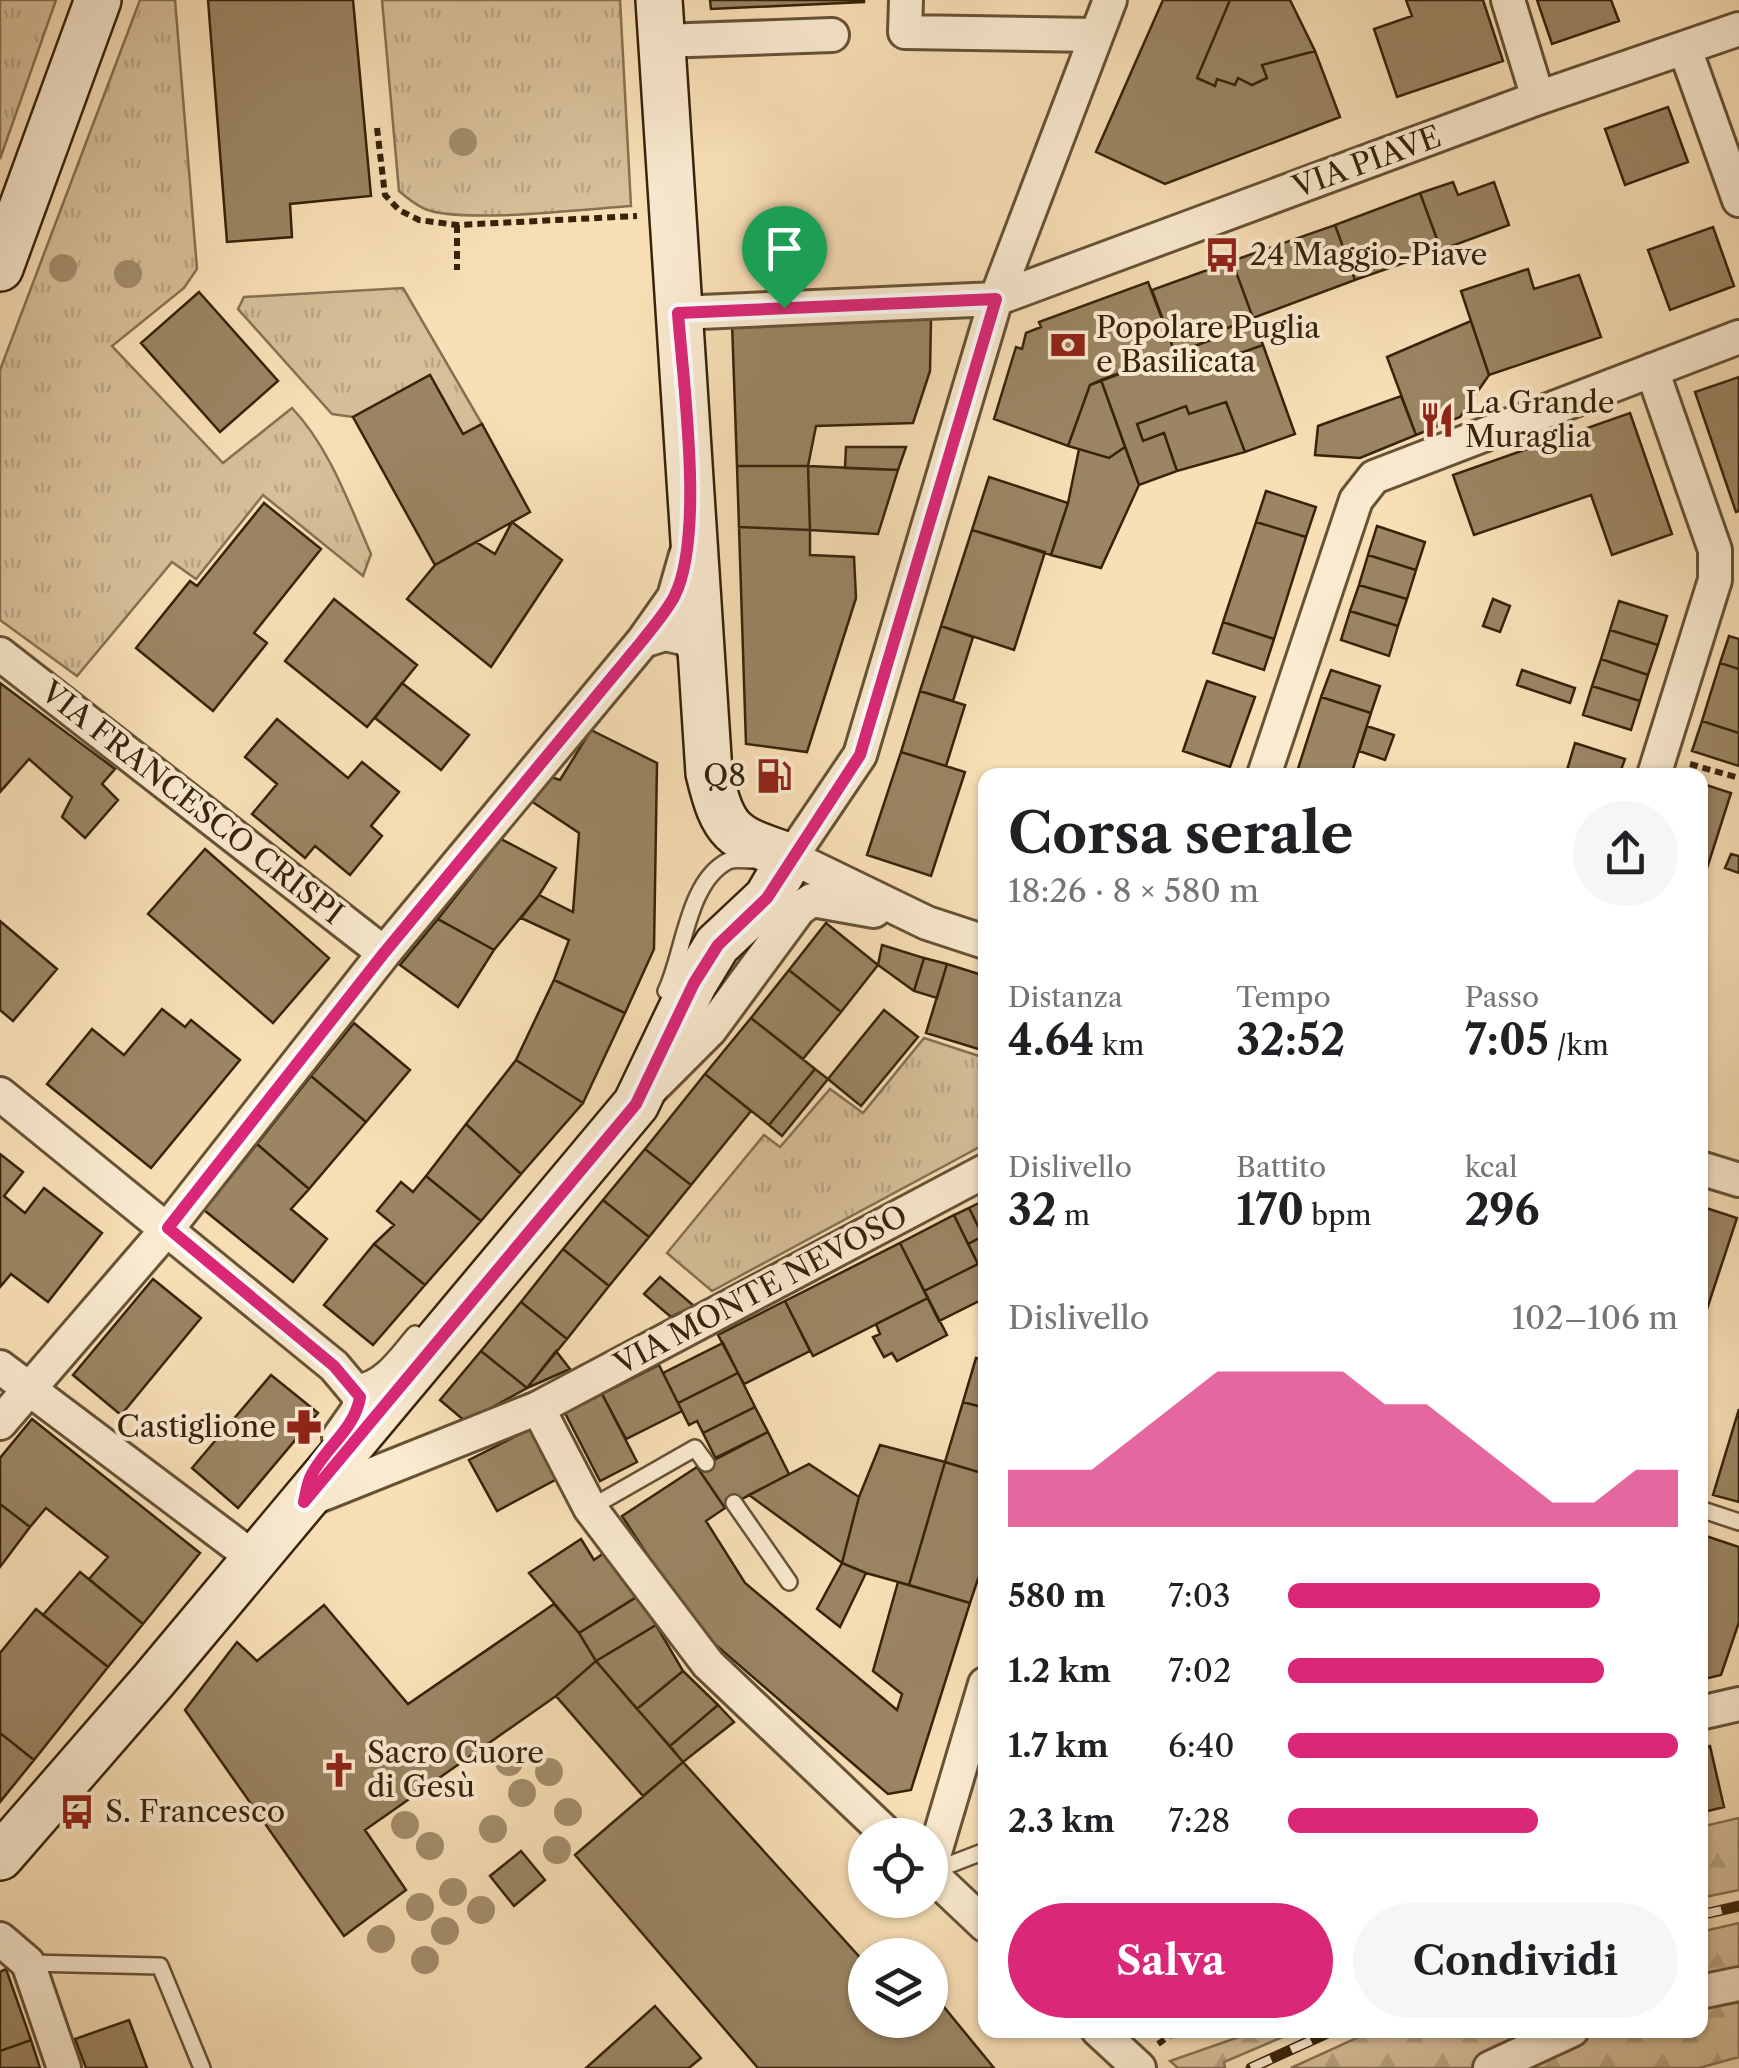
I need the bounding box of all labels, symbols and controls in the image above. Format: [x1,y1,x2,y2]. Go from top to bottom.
street label: VIA PIAVE [1287,118,1446,206]
pin [742,206,827,309]
icon: arrive [757,221,812,276]
bus stop icon: 24 Maggio-Piave [1203,236,1241,274]
place label: 24 Maggio-Piave [1250,236,1487,273]
place label: Popolare Puglia e Basilicata [1096,309,1320,380]
bank icon: Popolare Puglia e Basilicata [1049,326,1087,364]
place label: La Grande Muraglia [1465,384,1614,455]
restaurant icon: La Grande Muraglia [1418,401,1456,439]
street label: VIA FRANCESCO CRISPI [33,673,351,932]
place label: Q8 [703,757,746,794]
fuel station icon: Q8 [755,757,793,795]
text: Corsa serale [1008,800,1353,867]
button: share [1573,801,1678,906]
text: 18:26 · 8 × 580 m [1008,871,1259,910]
text: Distanza [1008,980,1123,1014]
text: Tempo [1236,980,1331,1014]
text: Passo [1465,980,1539,1014]
text: 4.64 [1008,1014,1095,1066]
text: 32:52 [1236,1014,1345,1066]
text: 7:05 [1465,1014,1549,1066]
text: km [1095,1028,1144,1062]
text: /km [1549,1028,1609,1062]
text: Dislivello [1008,1150,1132,1184]
text: Battito [1236,1150,1326,1184]
text: kcal [1465,1150,1518,1184]
text: 32 [1008,1184,1057,1236]
text: 170 [1236,1184,1304,1236]
text: 296 [1465,1184,1540,1236]
street label: VIA MONTE NEVOSO [607,1197,914,1383]
text: m [1057,1198,1090,1232]
text: bpm [1304,1198,1372,1232]
text: Dislivello [1008,1298,1150,1337]
text: 102–106 m [1512,1298,1678,1337]
place label: Castiglione [117,1408,276,1445]
pharmacy icon: Castiglione [285,1408,323,1446]
text: 580 m [1008,1576,1106,1615]
text: 7:03 [1168,1576,1231,1615]
text: 1.2 km [1008,1651,1111,1690]
text: 7:02 [1168,1651,1231,1690]
text: 1.7 km [1008,1726,1109,1765]
text: 6:40 [1168,1726,1235,1765]
place label: Sacro Cuore di Gesù [367,1734,544,1805]
church icon: Sacro Cuore di Gesù [320,1751,358,1789]
bus stop icon: S. Francesco [58,1793,96,1831]
place label: S. Francesco [105,1793,285,1830]
text: 2.3 km [1008,1801,1115,1840]
text: 7:28 [1168,1801,1230,1840]
map controls [848,1818,948,2038]
button: locate [848,1818,948,1918]
button: Salva [1008,1903,1333,2018]
button: Condividi [1353,1903,1678,2018]
button: layers [848,1938,948,2038]

